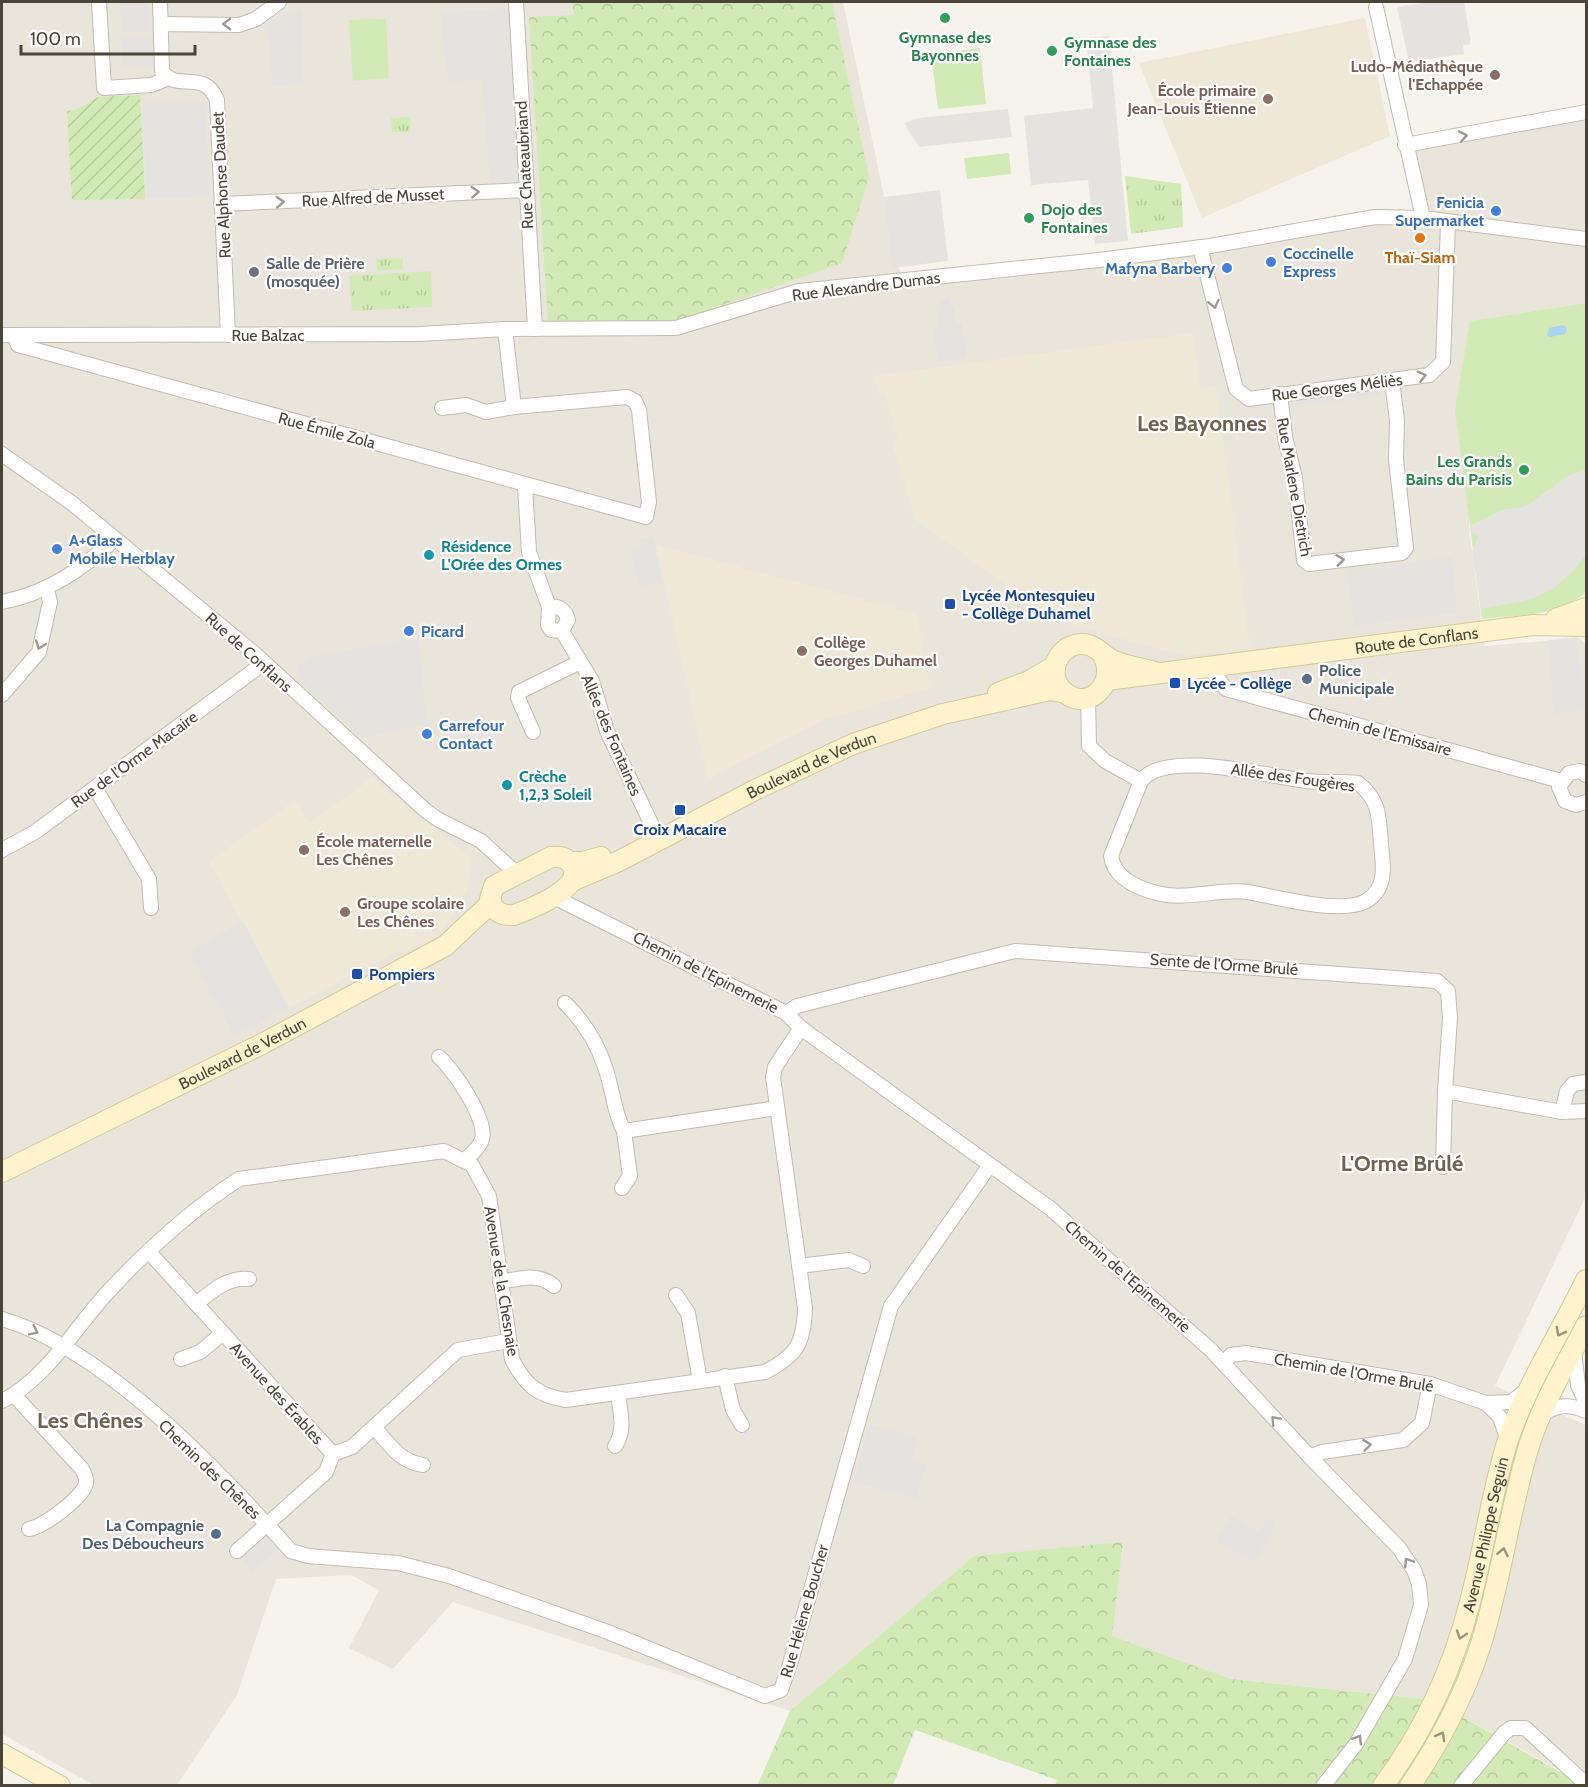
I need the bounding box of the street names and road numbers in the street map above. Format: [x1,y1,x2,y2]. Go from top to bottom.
street label: Rue Chateaubriand [512,101,537,229]
street label: Rue Alphonse Daudet [208,111,235,259]
street label: Rue Alfred de Musset [301,184,445,211]
street label: Rue Alexandre Dumas [791,268,942,305]
street label: Rue Balzac [231,326,305,345]
street label: Rue Georges Méliès [1271,370,1404,405]
street label: Rue Émile Zola [276,408,378,453]
street label: Rue Marlene Dietrich [1273,416,1316,558]
street label: Rue de Conflans [201,609,296,696]
street label: Route de Conflans [1354,623,1480,658]
street label: Allée des Fontaines [577,672,646,799]
street label: Chemin de l'Emissaire [1306,703,1453,760]
street label: Rue de l'Orme Macaire [67,707,201,812]
street label: Boulevard de Verdun [743,728,879,803]
street label: Allée des Fougères [1230,759,1357,796]
street label: Chemin de l'Epinemerie [630,927,782,1017]
street label: Sente de l'Orme Brulé [1149,950,1299,979]
street label: Boulevard de Verdun [176,1013,309,1094]
street label: Avenue de la Chesnaie [480,1205,523,1357]
street label: Chemin de l'Epinemerie [1061,1216,1195,1336]
street label: Avenue des Érables [226,1339,328,1448]
street label: Chemin de l'Orme Brulé [1273,1349,1435,1396]
street label: Chemin des Chênes [155,1416,265,1523]
street label: Avenue Philippe Seguin [1459,1455,1513,1614]
street label: Rue Hélène Boucher [776,1542,833,1680]

